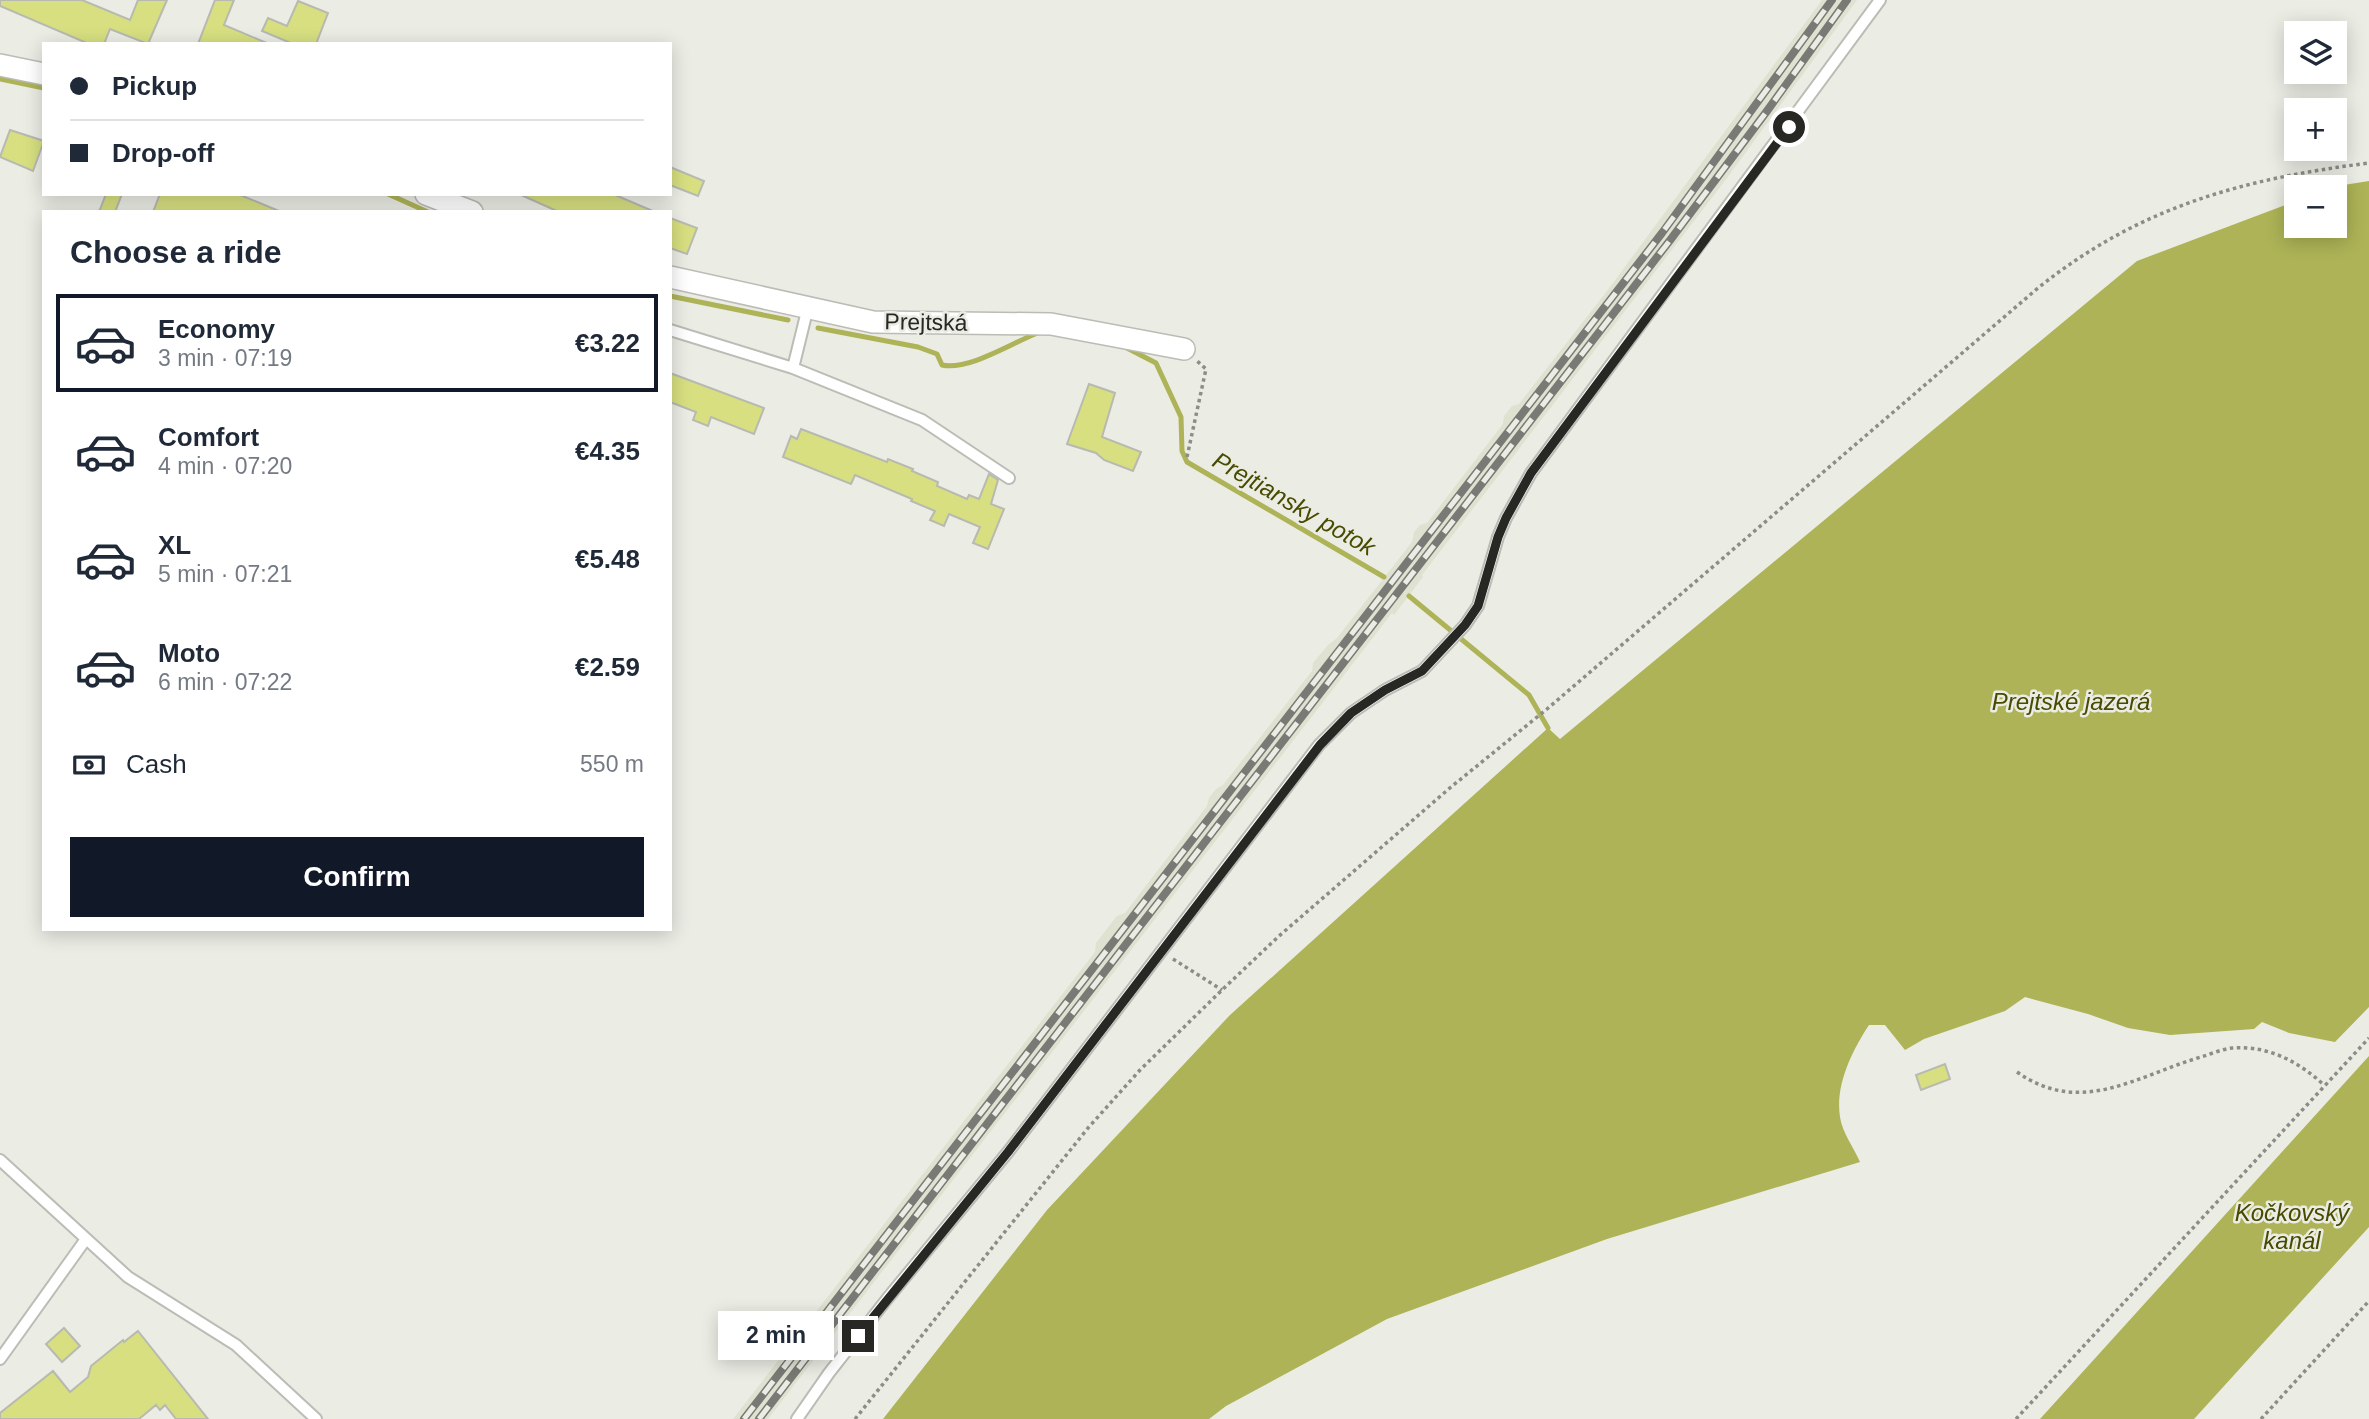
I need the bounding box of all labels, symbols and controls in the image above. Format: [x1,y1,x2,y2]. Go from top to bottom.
map controls [2284,21,2347,238]
button: layers [2284,21,2347,84]
text: Pickup [112,71,197,101]
button: + [2284,98,2347,161]
route start [1773,111,1805,143]
text: Drop-off [112,138,215,168]
button: − [2284,175,2347,238]
text: Choose a ride [70,234,282,270]
street label: Prejtská [884,308,968,336]
icon: car [74,312,137,375]
text: Economy [158,314,275,344]
text: €3.22 [575,328,640,358]
text: 3 min · 07:19 [158,345,292,371]
icon: car [74,420,137,483]
text: Comfort [158,422,259,452]
text: €4.35 [575,436,640,466]
water label: Prejtiansky potok [1208,446,1382,562]
text: 4 min · 07:20 [158,453,292,479]
icon: car [74,528,137,591]
text: XL [158,530,191,560]
text: €5.48 [575,544,640,574]
text: 5 min · 07:21 [158,561,292,587]
icon: car [74,636,137,699]
text: Moto [158,638,220,668]
text: €2.59 [575,652,640,682]
text: 6 min · 07:22 [158,669,292,695]
water label: Prejtské jazerá [1992,688,2150,715]
icon: cash [70,746,108,784]
text: Cash [126,749,187,779]
text: 550 m [580,751,644,777]
button: Confirm [70,837,644,917]
water label: Kočkovský kanál [2235,1199,2351,1254]
callout: 2 min [718,1312,834,1360]
route end [842,1320,874,1352]
text: 2 min [746,1322,806,1348]

